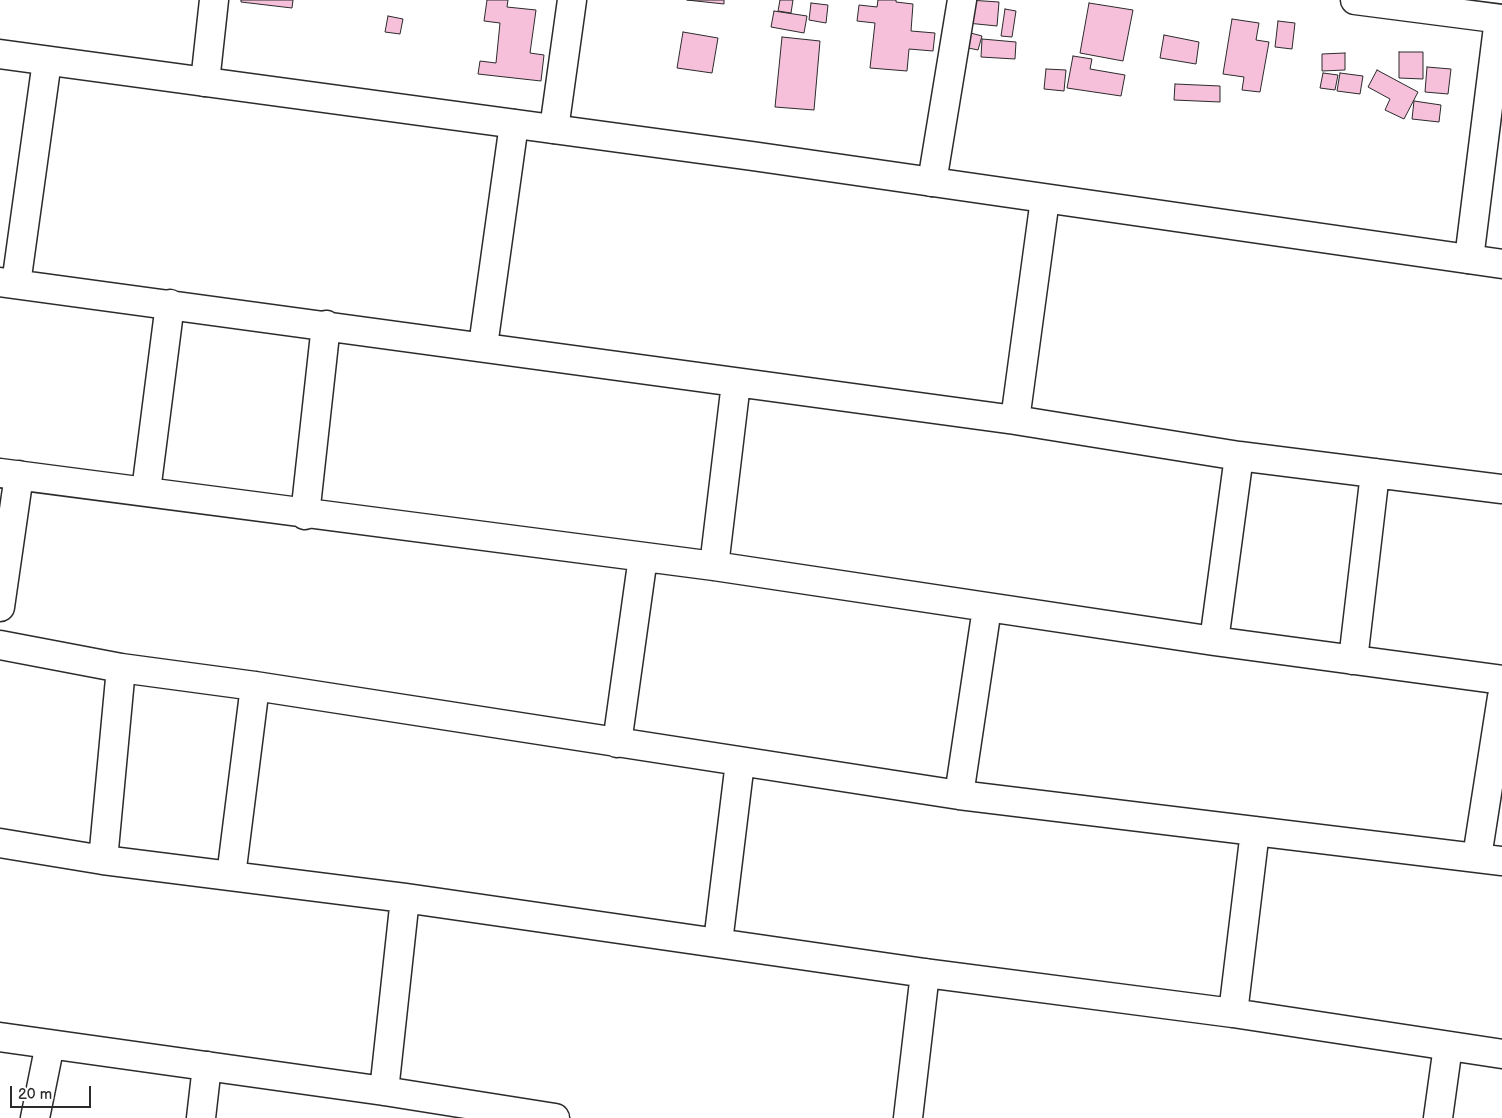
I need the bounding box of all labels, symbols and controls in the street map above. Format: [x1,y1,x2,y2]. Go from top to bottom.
scale bar [12,1076,94,1108]
text: 20 m [18,1085,52,1104]

